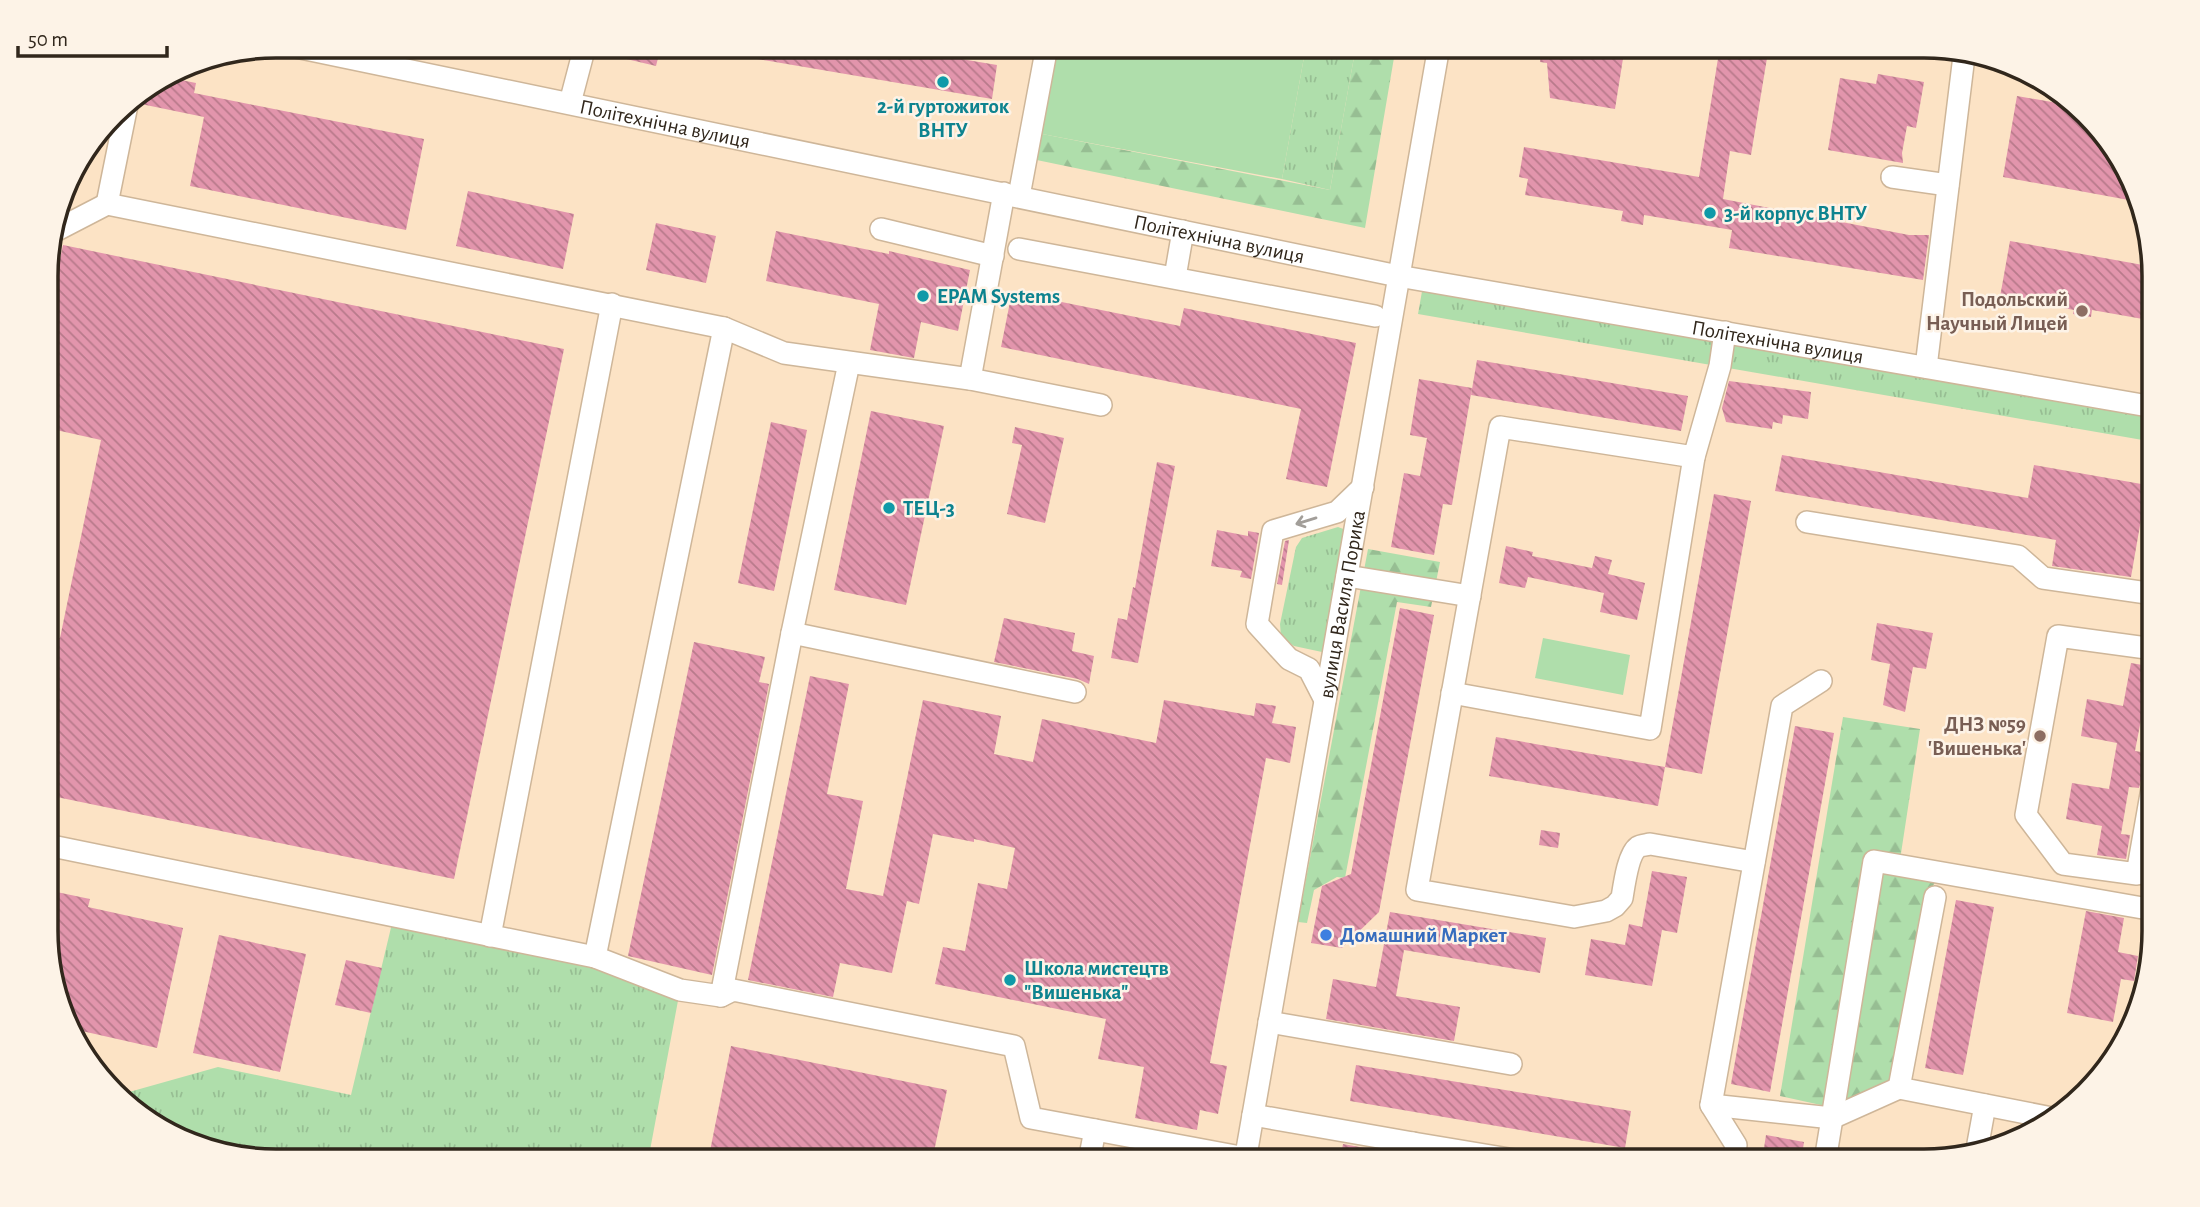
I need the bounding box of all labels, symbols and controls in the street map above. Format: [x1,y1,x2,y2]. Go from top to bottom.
scale bar [18,14,166,58]
text: 50 m [28,29,68,50]
marker: 2-й гуртожиток ВНТУ [935,74,951,90]
street label: Політехнічна вулиця [578,96,752,152]
place label: 2-й гуртожиток ВНТУ [877,96,1010,141]
place label: 3-й корпус ВНТУ [1724,203,1868,224]
marker: 3-й корпус ВНТУ [1702,205,1718,221]
street label: Політехнічна вулиця [1132,211,1306,267]
place label: EPAM Systems [937,286,1060,307]
marker: EPAM Systems [915,288,931,304]
place label: Подольский Научный Лицей [1926,289,2068,334]
marker: Подольский Научный Лицей [2074,303,2090,319]
street label: Політехнічна вулиця [1690,317,1865,367]
place label: ТЕЦ-3 [903,498,955,519]
marker: ТЕЦ-3 [881,500,897,516]
street label: вулиця Василя Порика [1315,508,1369,700]
one-way arrow [1295,516,1317,529]
place label: ДНЗ №59 'Вишенька' [1928,714,2026,759]
marker: ДНЗ №59 'Вишенька' [2032,728,2048,744]
place label: Домашний Маркет [1340,925,1507,946]
marker: Домашний Маркет [1318,927,1334,943]
place label: Школа мистецтв "Вишенька" [1024,958,1169,1003]
marker: Школа мистецтв "Вишенька" [1002,972,1018,988]

